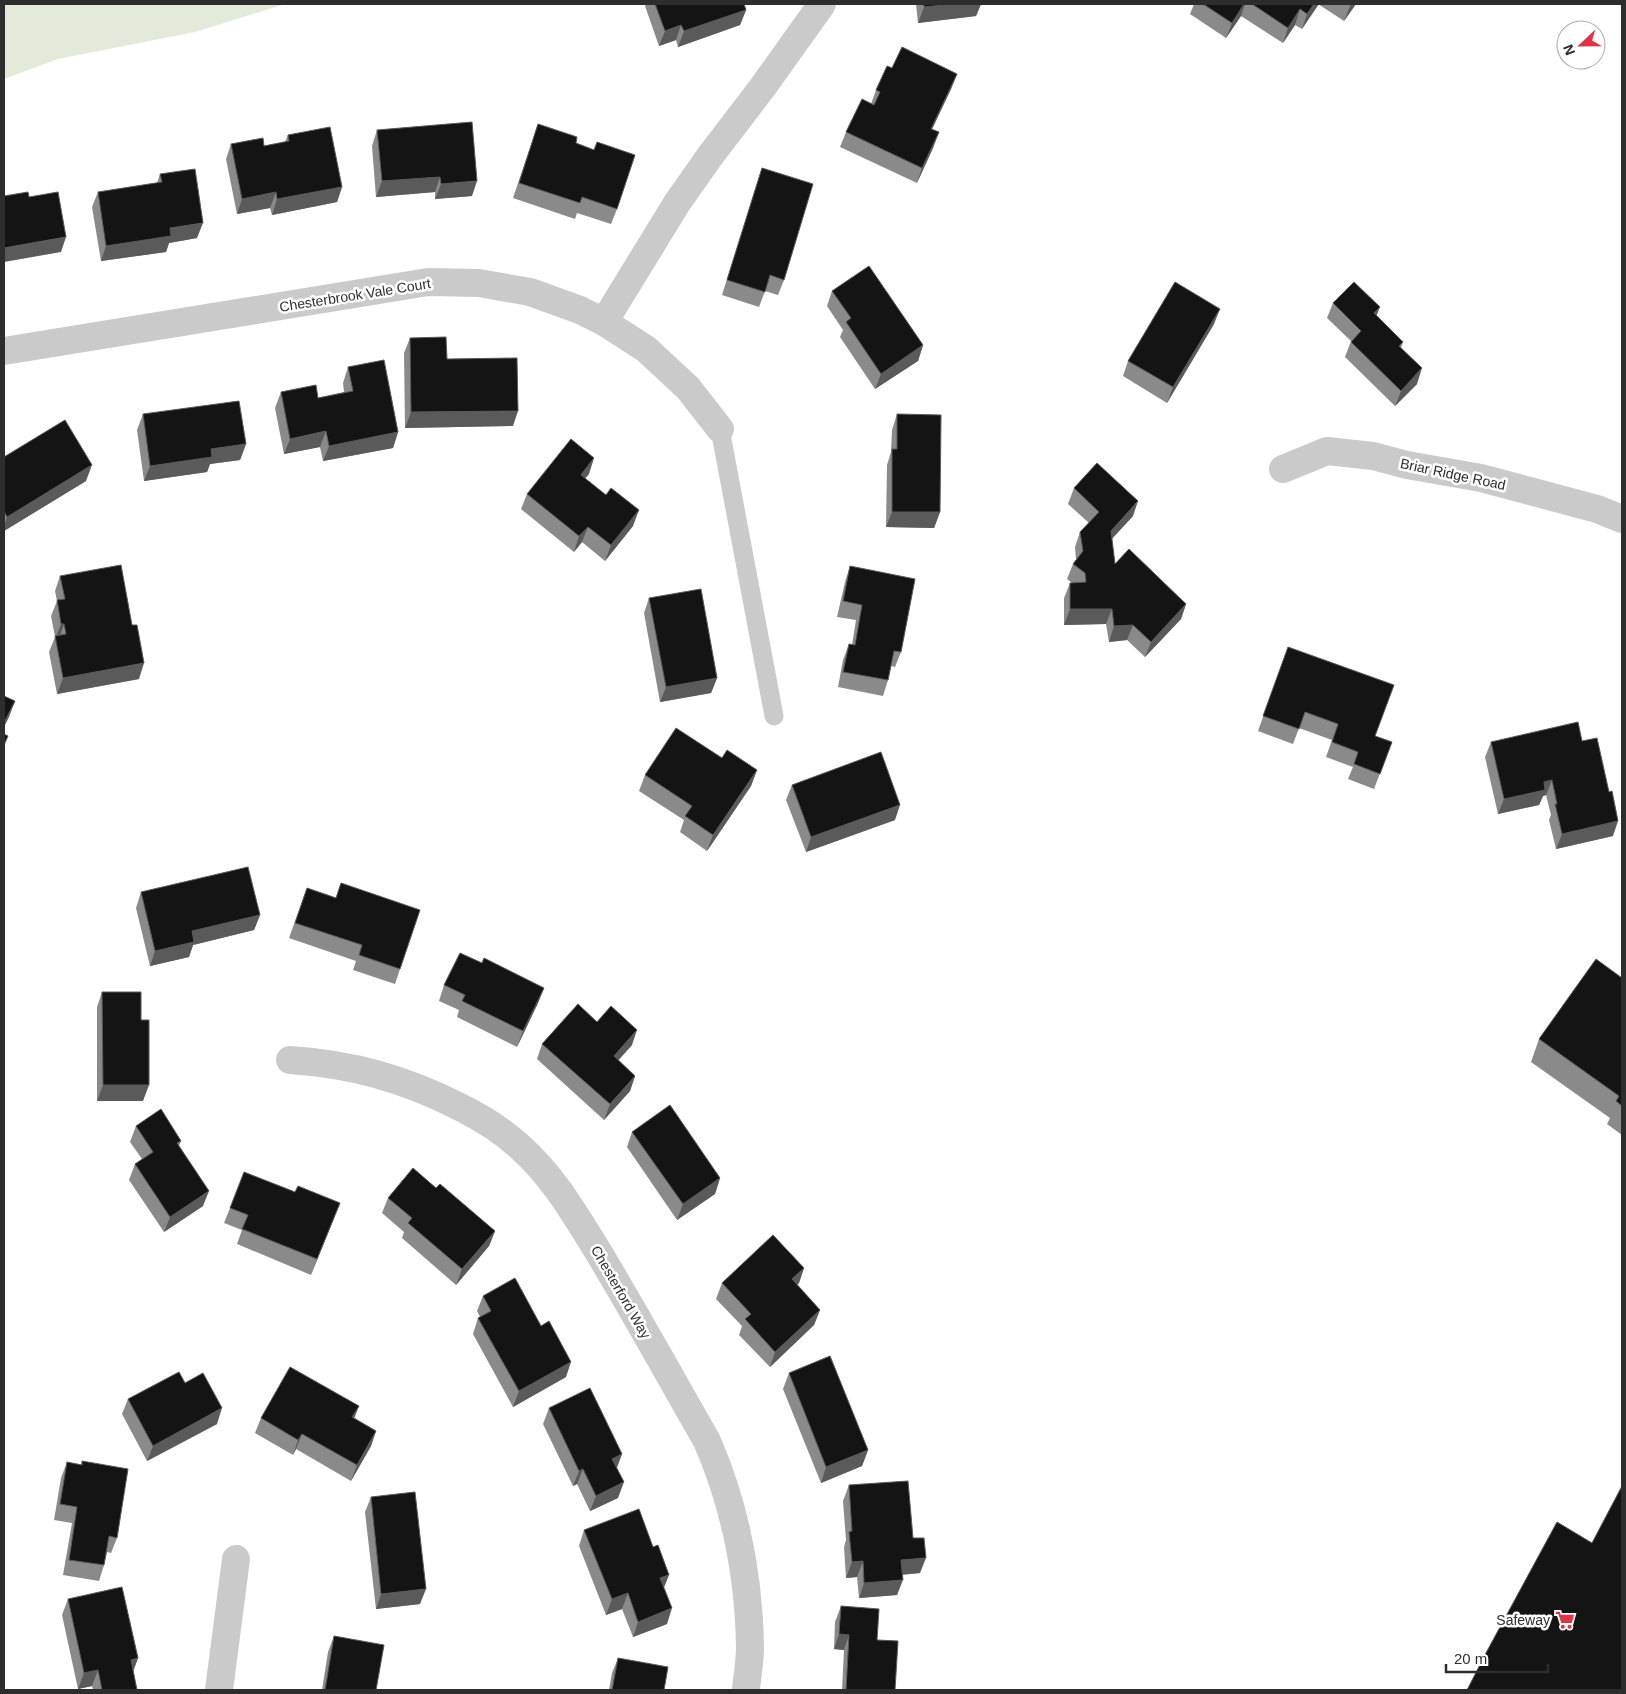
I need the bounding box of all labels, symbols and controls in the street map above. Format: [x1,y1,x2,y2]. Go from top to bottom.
north arrow [1556,20,1606,70]
text: N [1560,42,1578,58]
street label: Chesterbrook Vale Court [278,275,432,315]
street label: Briar Ridge Road [1399,455,1507,493]
street label: Chesterford Way [588,1243,654,1341]
supermarket icon: Safeway [1554,1609,1576,1631]
place label: Safeway [1496,1612,1550,1628]
scale bar [1446,1642,1548,1674]
text: 20 m [1454,1650,1487,1667]

